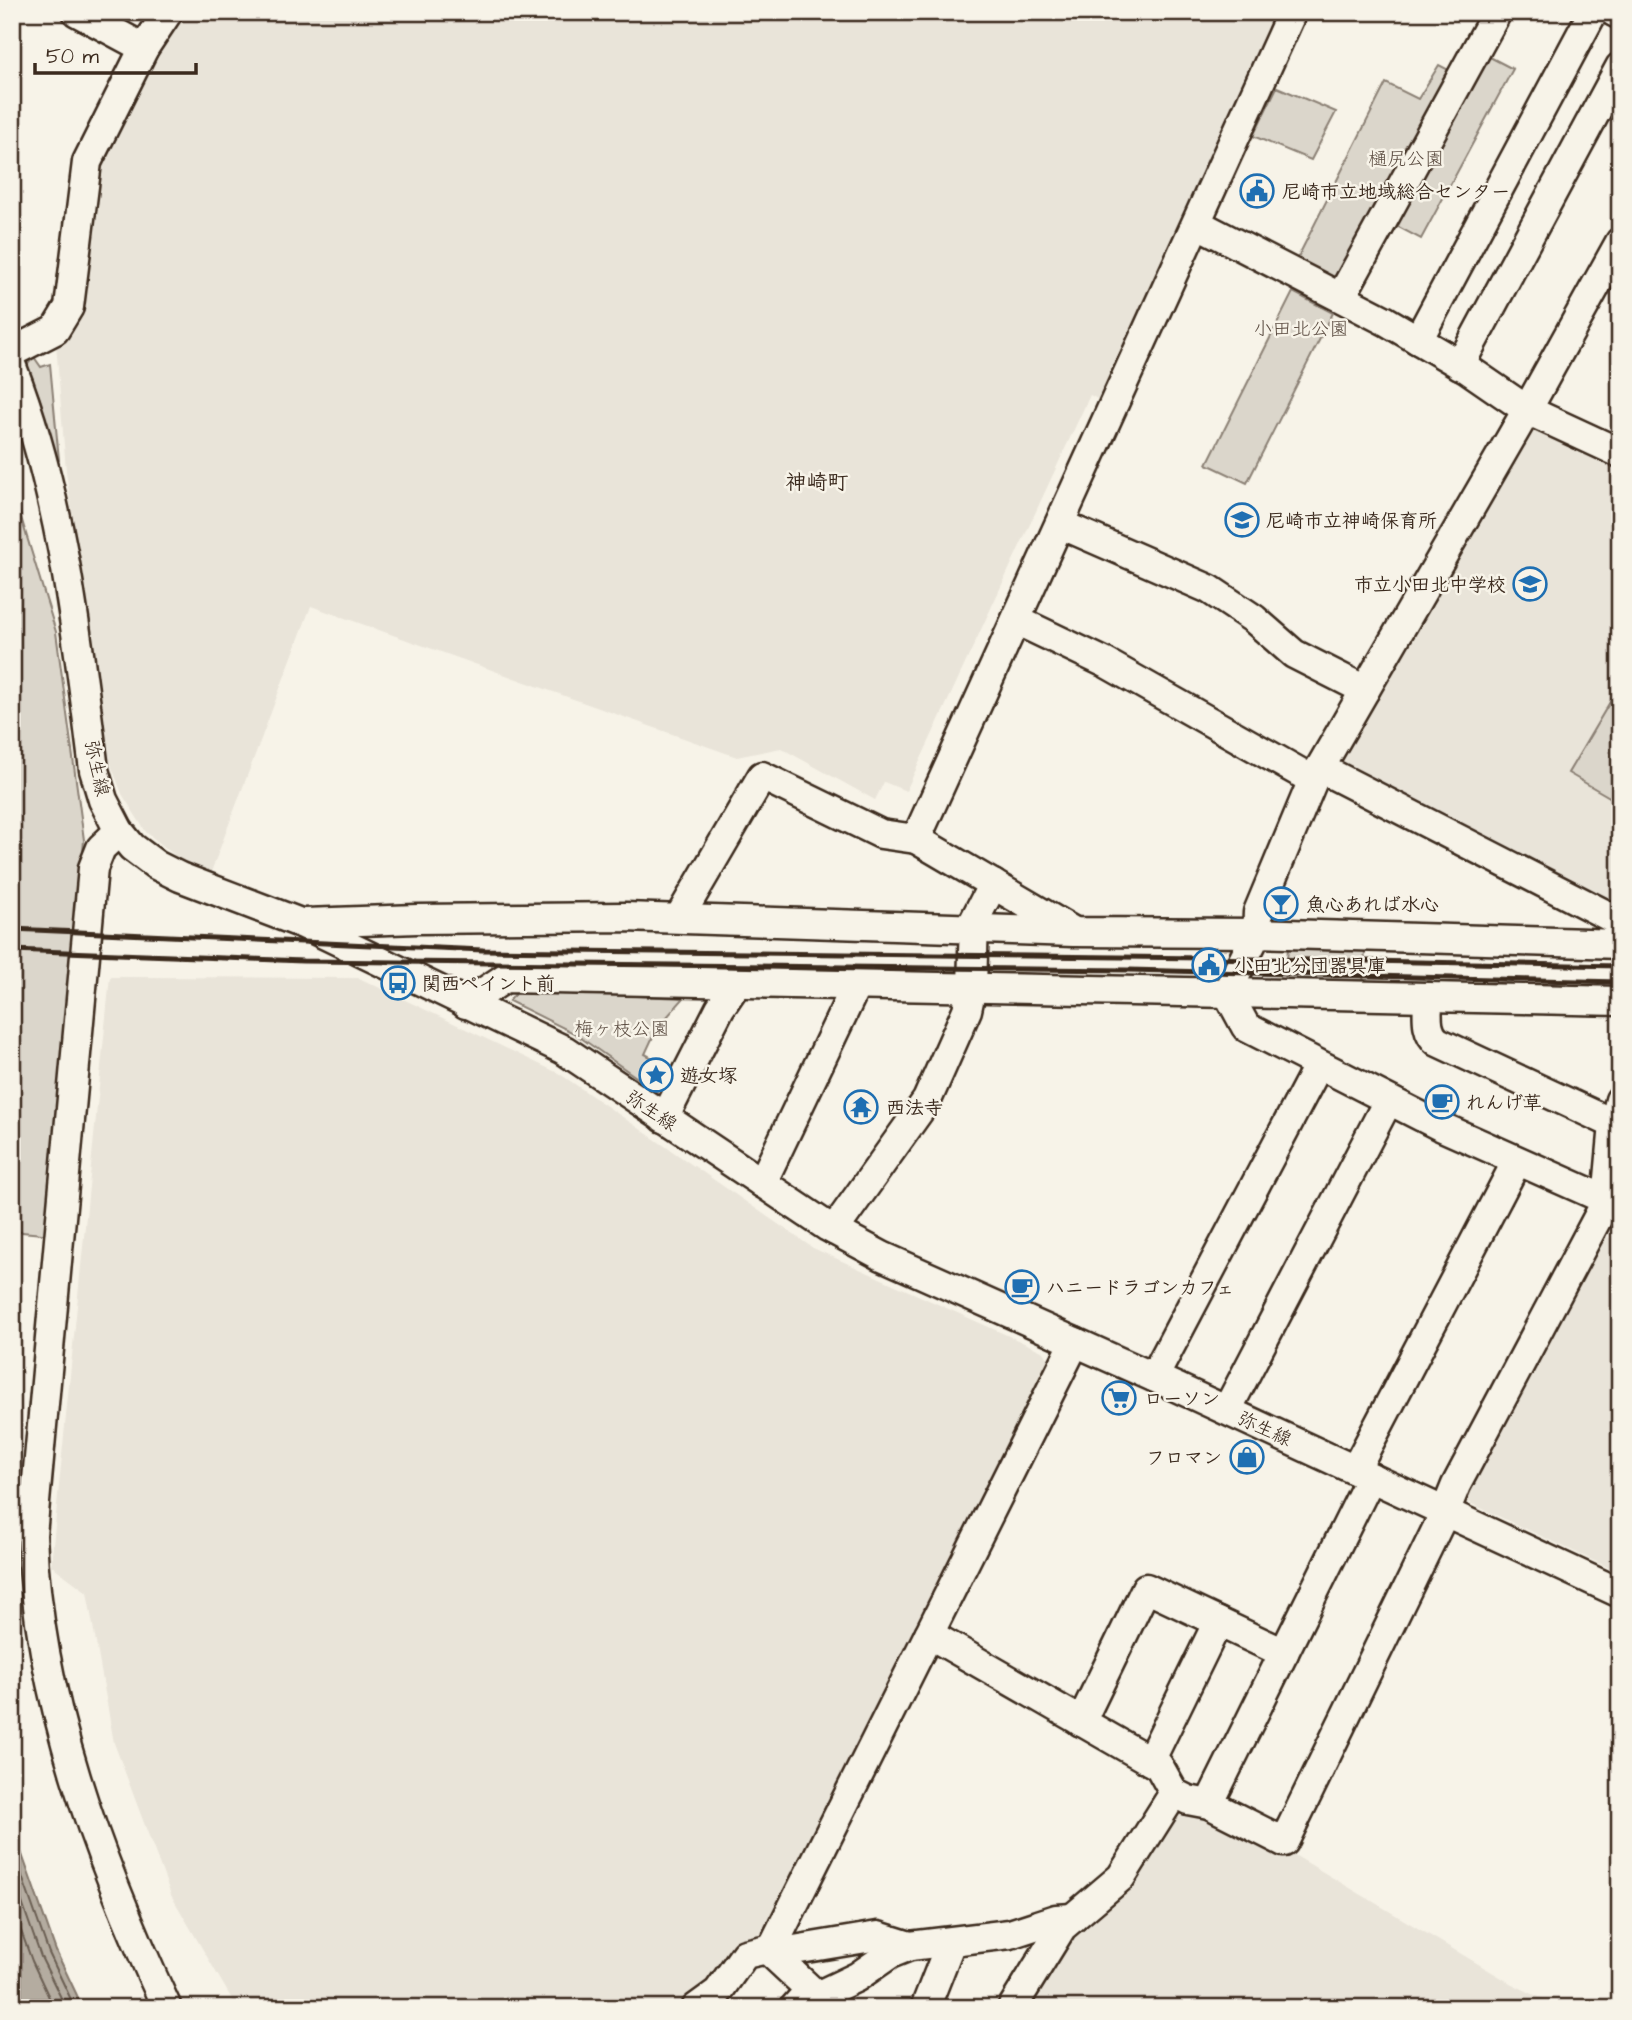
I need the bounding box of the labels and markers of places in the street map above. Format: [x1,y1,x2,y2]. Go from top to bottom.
public building icon: 尼崎市立地域総合センター [1238,172,1276,210]
place label: 尼崎市立地域総合センター [1282,179,1510,206]
school or university icon: 尼崎市立神崎保育所 [1223,501,1261,539]
place label: 尼崎市立神崎保育所 [1266,508,1437,535]
school or university icon: 市立小田北中学校 [1511,565,1549,603]
place label: 市立小田北中学校 [1354,572,1506,599]
bar icon: 魚心あれば水心 [1262,885,1300,923]
place label: 魚心あれば水心 [1306,892,1439,919]
public building icon: 小田北分団器具庫 [1190,946,1228,984]
place label: 小田北分団器具庫 [1234,953,1386,980]
bus stop icon: 関西ペイント前 [379,964,417,1002]
place label: 関西ペイント前 [422,971,555,998]
place icon: 遊女塚 [637,1056,675,1094]
place label: 遊女塚 [680,1063,737,1090]
cafe icon: れんげ草 [1423,1083,1461,1121]
temple icon: 西法寺 [842,1088,880,1126]
place label: れんげ草 [1466,1090,1542,1117]
place label: 西法寺 [886,1095,943,1122]
cafe icon: ハニードラゴンカフェ [1003,1268,1041,1306]
place label: ハニードラゴンカフェ [1046,1275,1234,1302]
supermarket icon: ローソン [1100,1379,1138,1417]
place label: ローソン [1144,1386,1220,1413]
shop icon: フロマン [1228,1438,1266,1476]
place label: フロマン [1146,1445,1222,1472]

